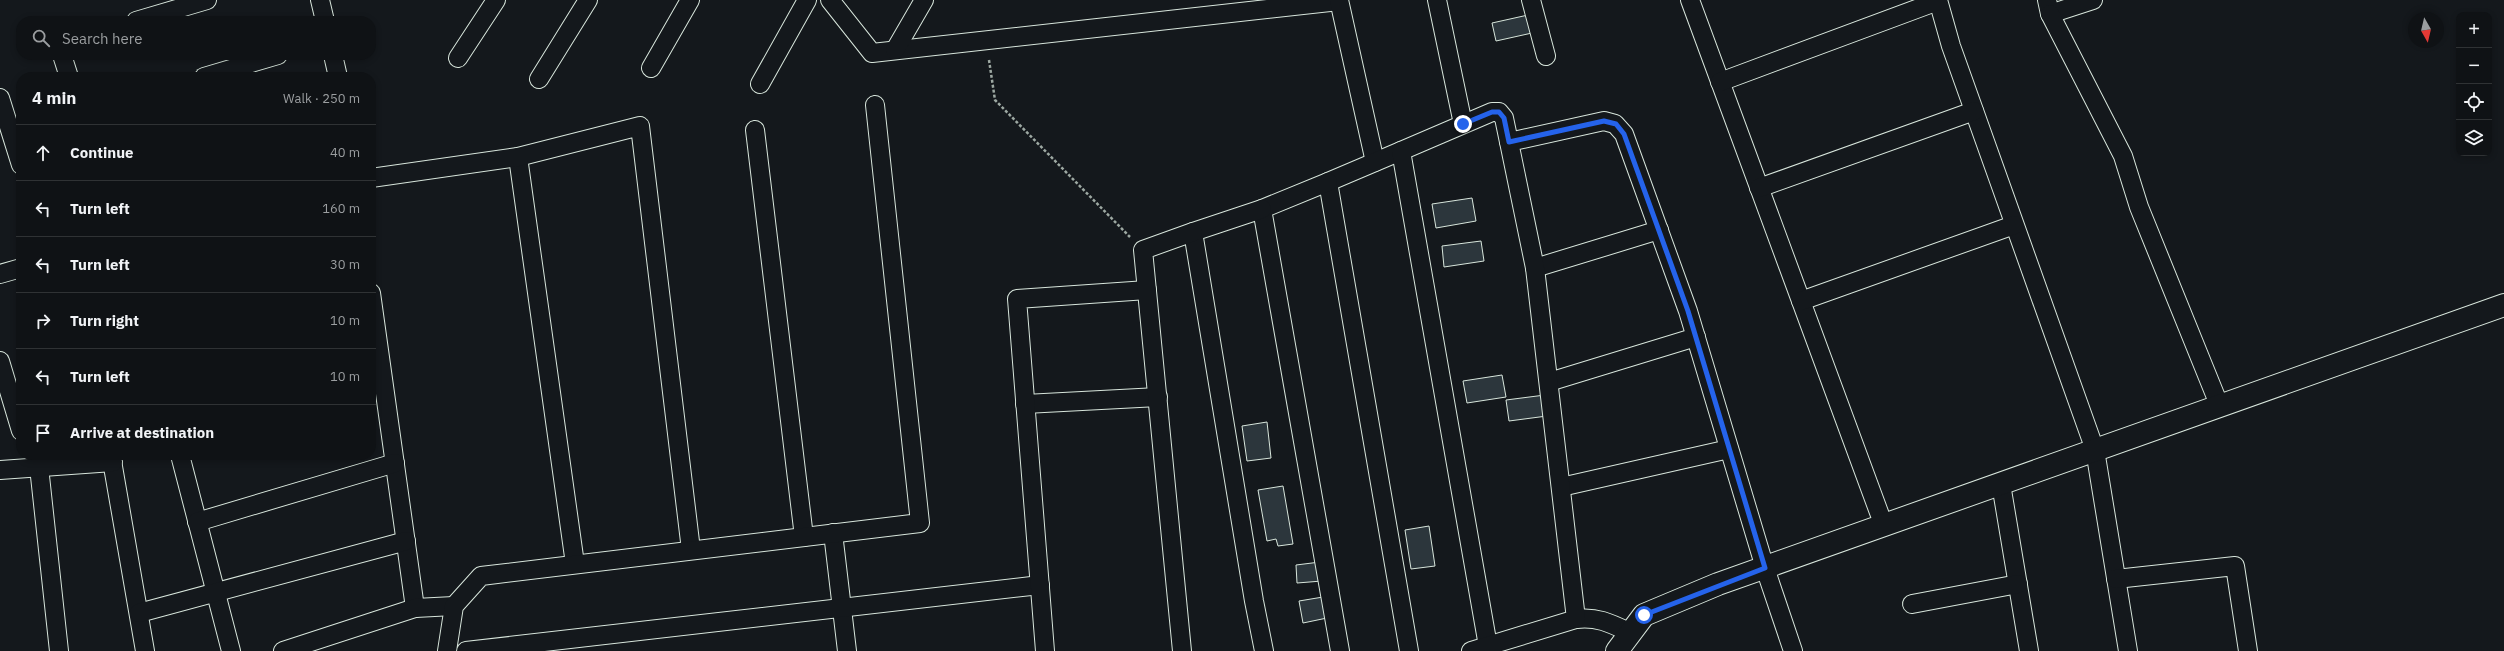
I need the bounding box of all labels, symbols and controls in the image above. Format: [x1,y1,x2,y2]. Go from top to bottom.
north arrow [2408,12,2444,48]
map controls [2456,12,2492,156]
button: + [2456,12,2492,48]
search box [16,16,376,60]
icon: search [30,27,52,49]
text: Search here [62,29,142,48]
button: − [2456,48,2492,84]
button: locate [2456,84,2492,120]
text: 4 min [32,87,76,109]
text: Walk · 250 m [283,90,360,107]
route end [1454,115,1472,133]
button: layers [2456,120,2492,156]
icon: ahead [32,142,54,164]
text: Continue [70,143,134,162]
text: 40 m [330,144,360,161]
icon: left [32,198,54,220]
text: Turn left [70,199,130,218]
text: 160 m [322,200,360,217]
icon: left [32,254,54,276]
text: Turn left [70,255,130,274]
text: 30 m [330,256,360,273]
icon: right [32,310,54,332]
text: Turn right [70,311,139,330]
text: 10 m [330,312,360,329]
icon: left [32,366,54,388]
text: Turn left [70,367,130,386]
text: 10 m [330,368,360,385]
icon: arrive [32,422,54,444]
text: Arrive at destination [70,423,214,442]
route start [1635,606,1653,624]

